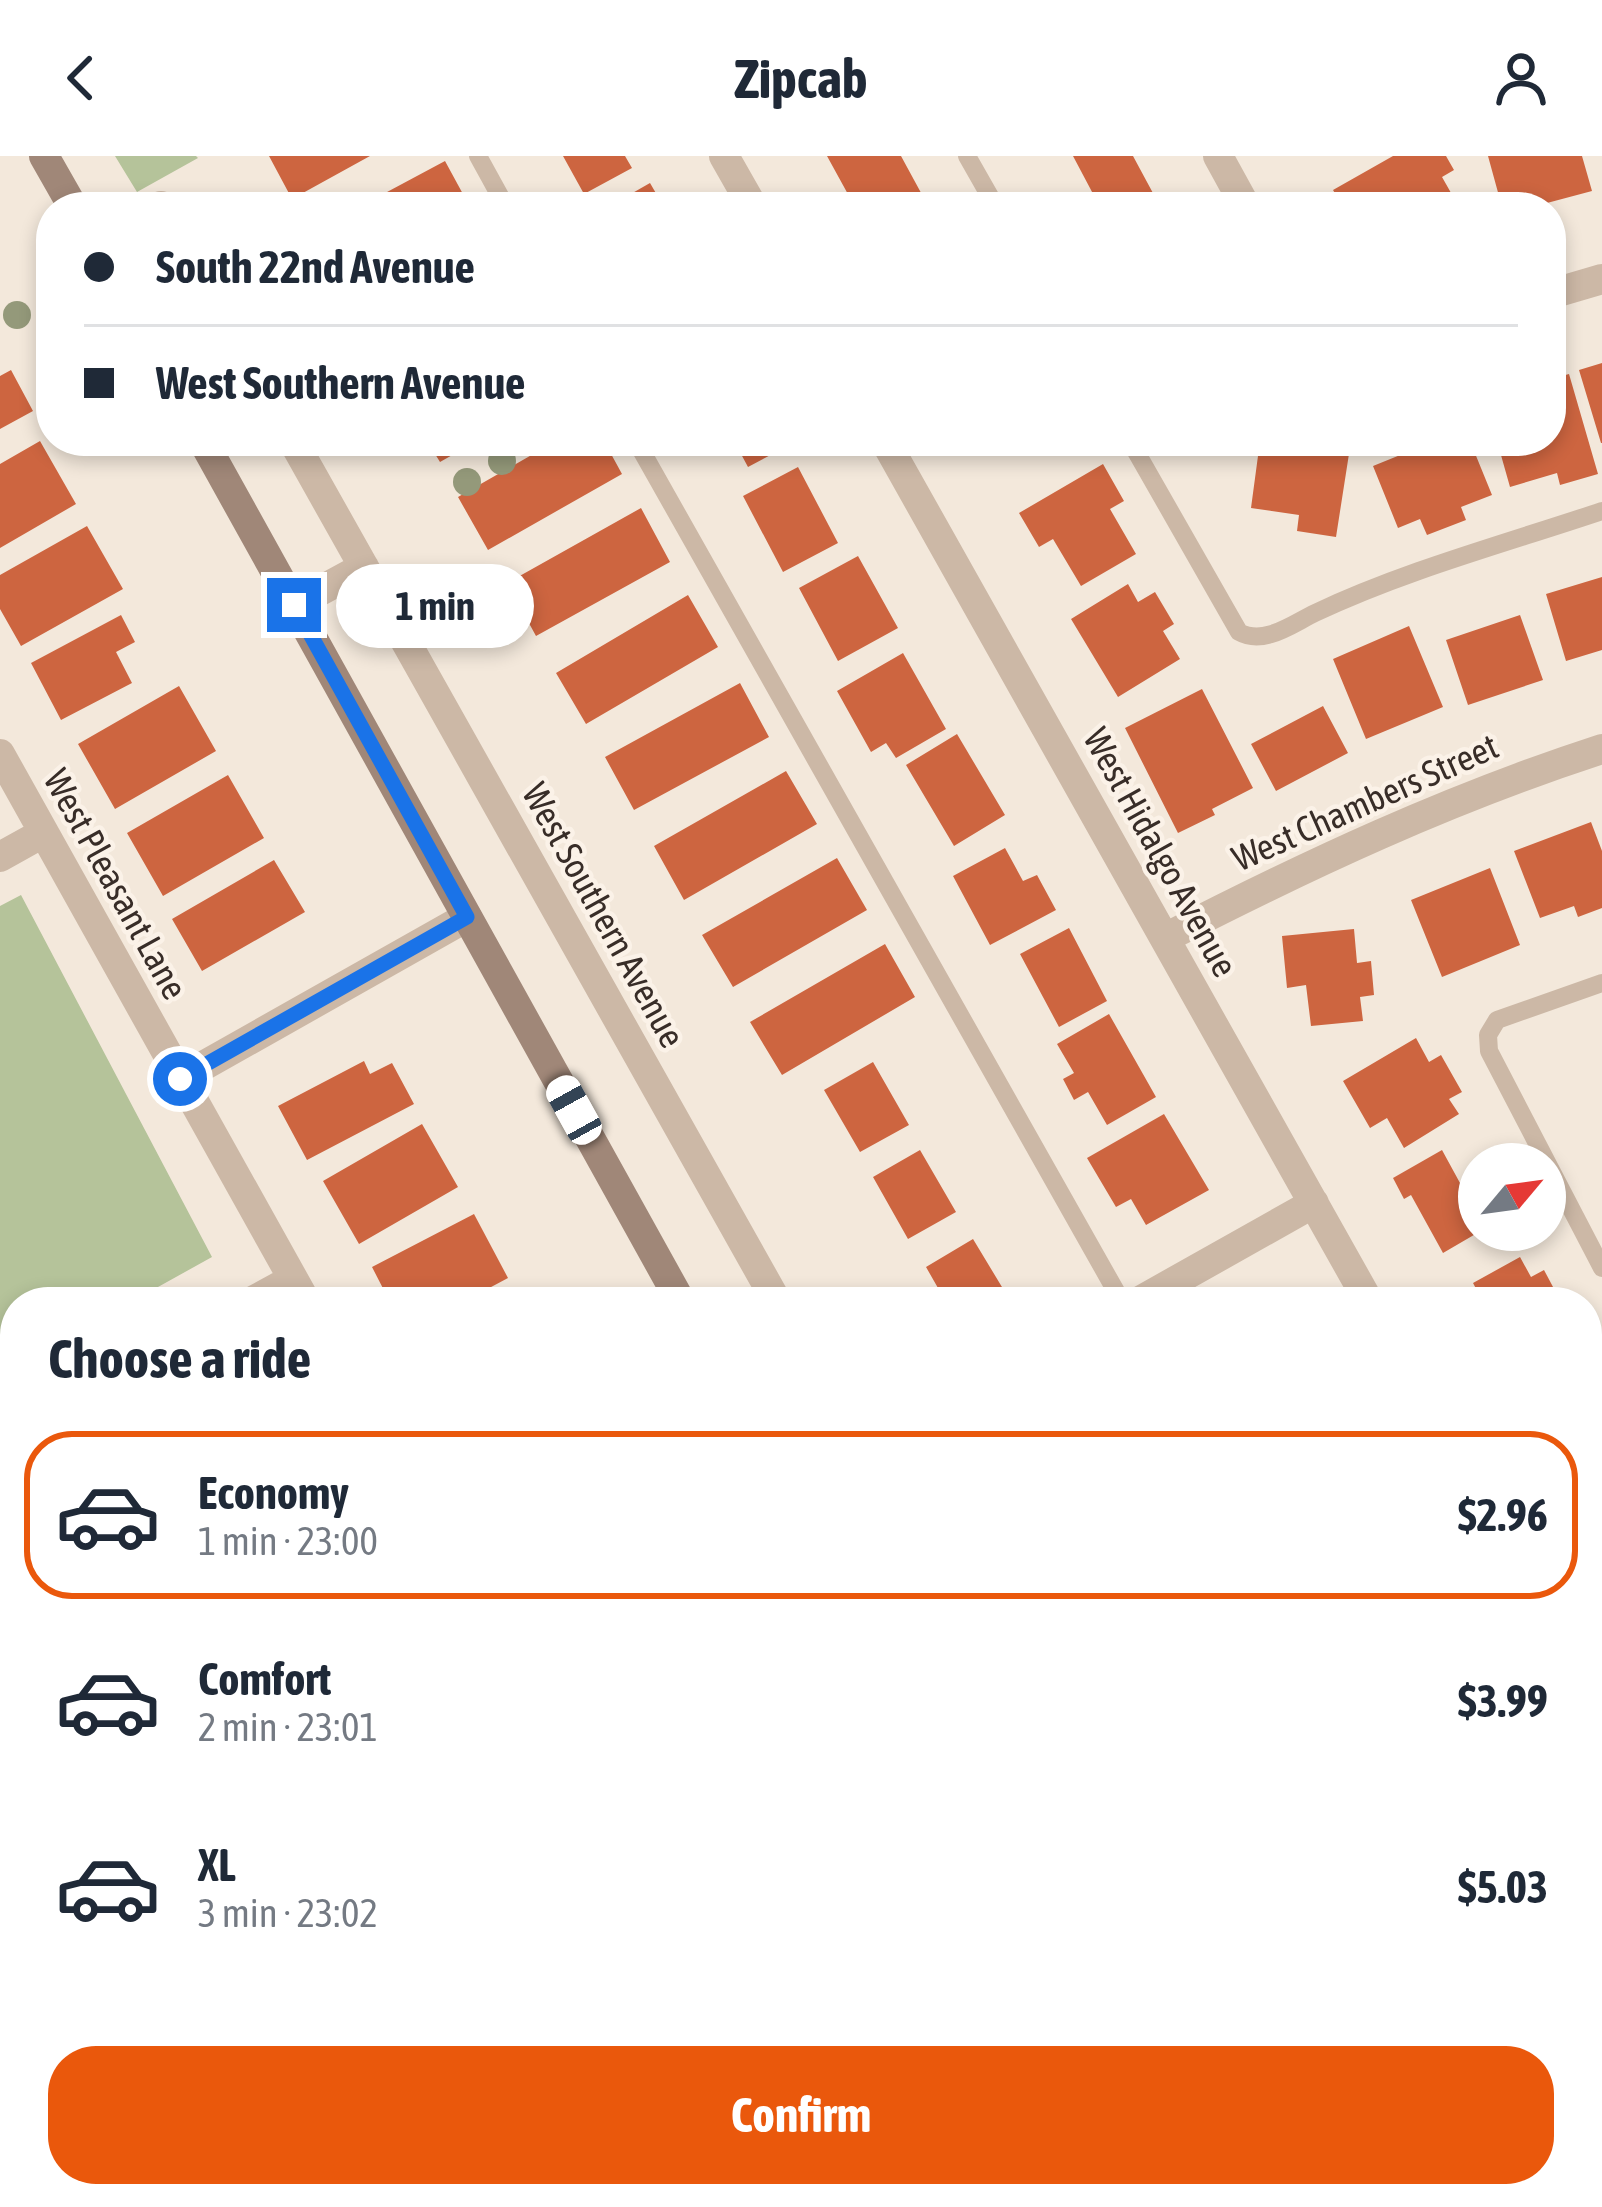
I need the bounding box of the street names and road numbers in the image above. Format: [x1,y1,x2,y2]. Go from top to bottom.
street label: West Hidalgo Avenue [1075,720,1247,984]
street label: West Chambers Street [1226,725,1504,879]
street label: West Pleasant Lane [36,762,196,1006]
street label: West Southern Avenue [514,776,694,1054]

